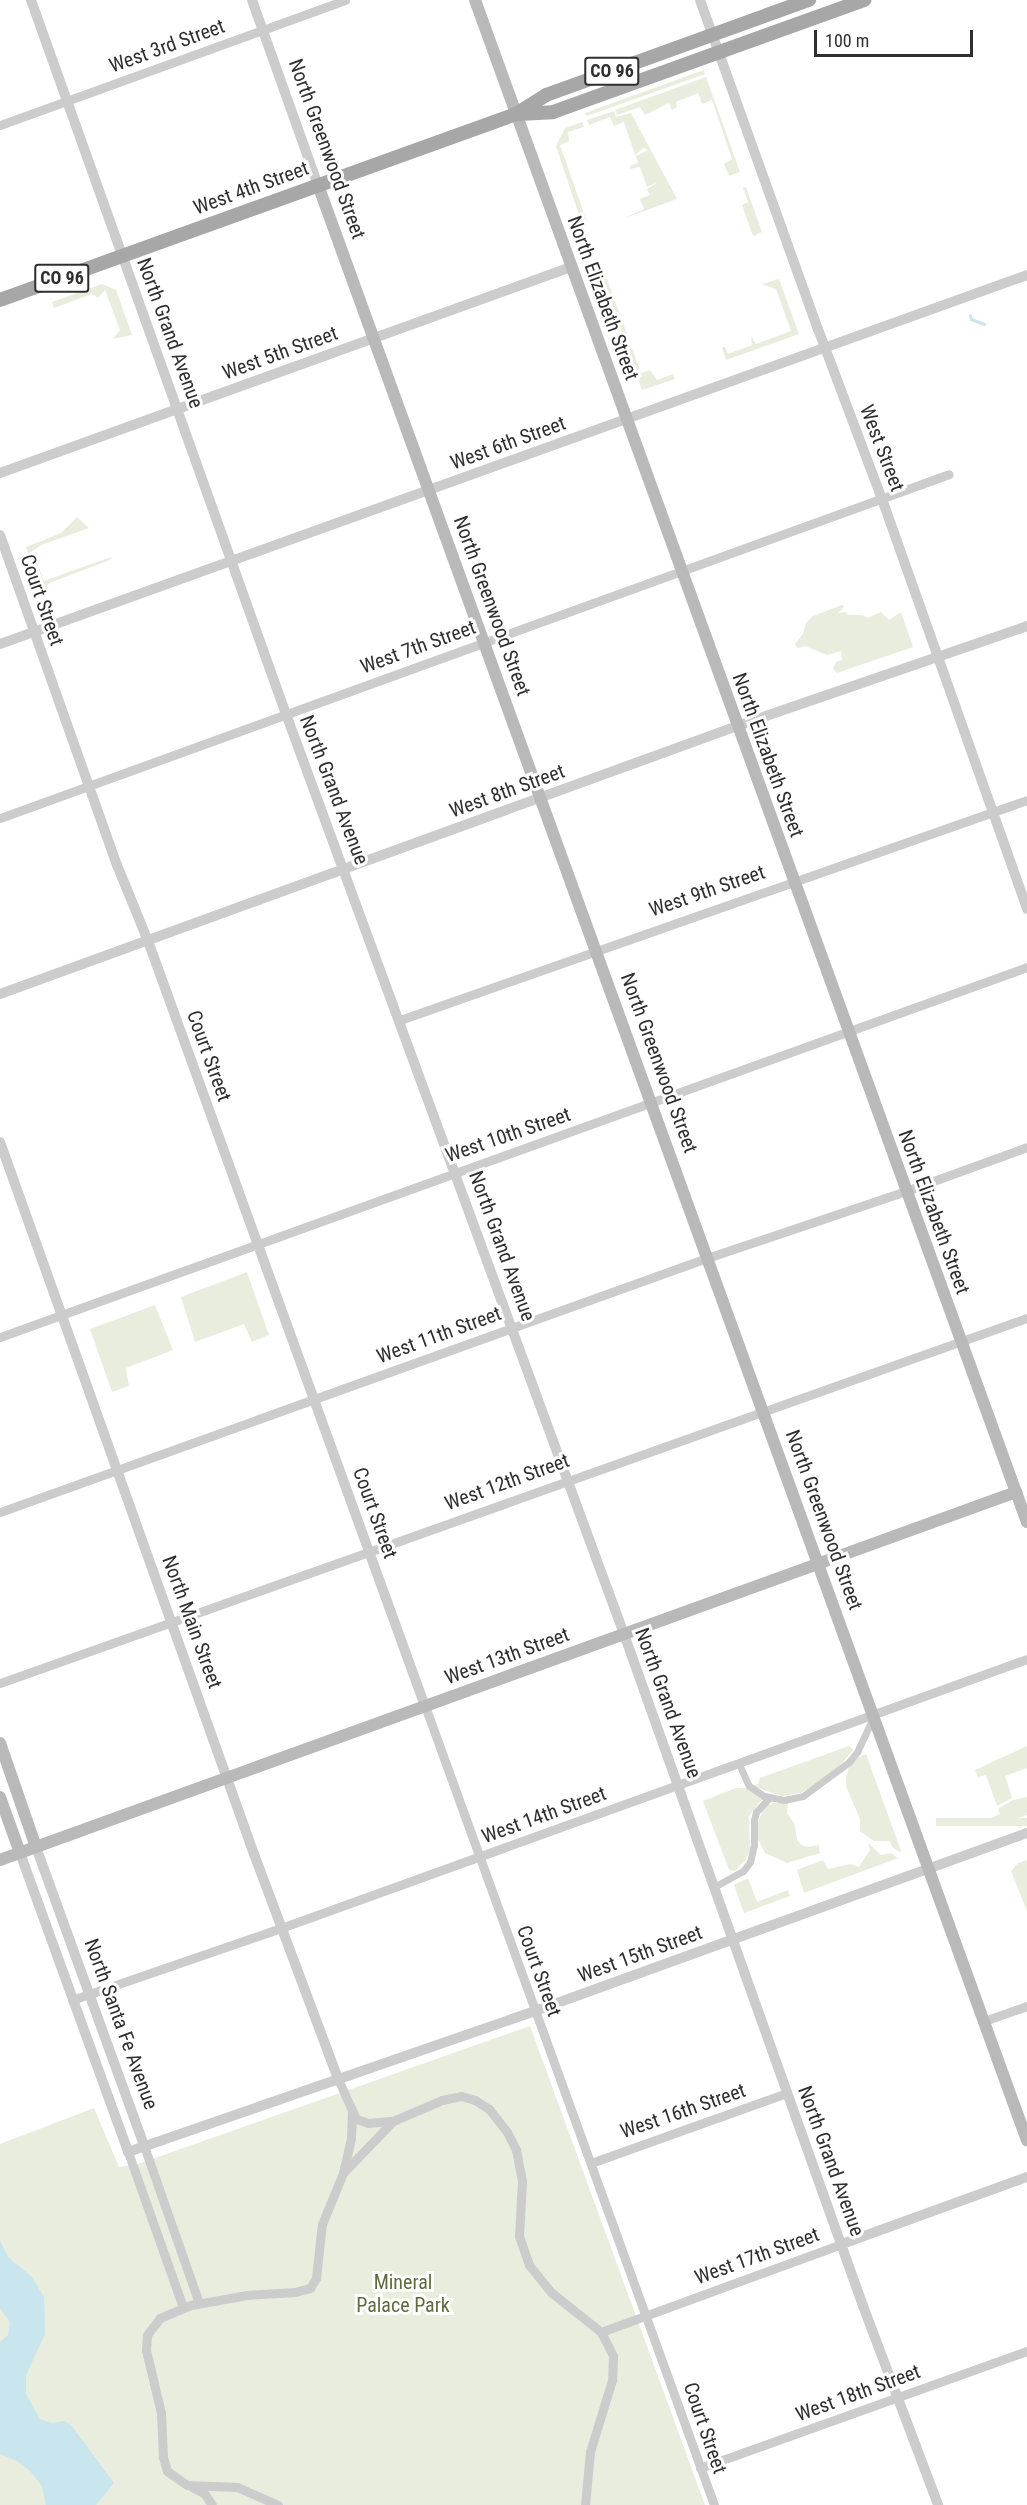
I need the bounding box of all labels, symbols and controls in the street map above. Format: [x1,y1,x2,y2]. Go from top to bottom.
street label: West 3rd Street [106,14,228,78]
scale bar [817,18,976,56]
text: 100 m [825,30,869,51]
street label: North Greenwood Street [283,56,371,242]
road number: CO 96 [584,56,640,86]
street label: West 4th Street [190,156,312,220]
street label: North Elizabeth Street [562,213,644,383]
street label: North Grand Avenue [132,255,208,411]
road number: CO 96 [34,263,90,293]
street label: West 5th Street [219,321,341,385]
street label: West Street [855,401,909,495]
street label: West 6th Street [447,411,569,475]
street label: North Greenwood Street [448,513,536,699]
street label: Court Street [15,551,69,649]
street label: West 7th Street [357,615,479,679]
street label: North Elizabeth Street [727,670,809,840]
street label: North Grand Avenue [294,712,374,868]
street label: West 8th Street [446,759,568,823]
street label: West 9th Street [646,860,768,922]
street label: North Greenwood Street [615,970,703,1156]
street label: Court Street [181,1007,237,1105]
street label: West 10th Street [442,1102,574,1168]
street label: North Elizabeth Street [893,1127,975,1297]
street label: North Grand Avenue [464,1168,540,1324]
street label: West 11th Street [373,1301,505,1369]
street label: North Greenwood Street [780,1427,868,1613]
street label: West 12th Street [441,1448,573,1516]
street label: Court Street [347,1464,403,1562]
street label: North Main Street [157,1552,227,1692]
street label: West 13th Street [441,1622,573,1690]
street label: North Grand Avenue [630,1625,706,1781]
street label: West 14th Street [478,1781,610,1849]
street label: West 15th Street [574,1920,706,1988]
street label: Court Street [511,1922,567,2020]
street label: North Santa Fe Avenue [79,1935,163,2113]
street label: West 16th Street [617,2078,749,2144]
street label: North Grand Avenue [793,2083,869,2239]
street label: West 17th Street [691,2222,823,2290]
park label: Mineral Palace Park [356,2270,450,2317]
street label: West 18th Street [792,2359,924,2427]
street label: Court Street [678,2379,732,2477]

